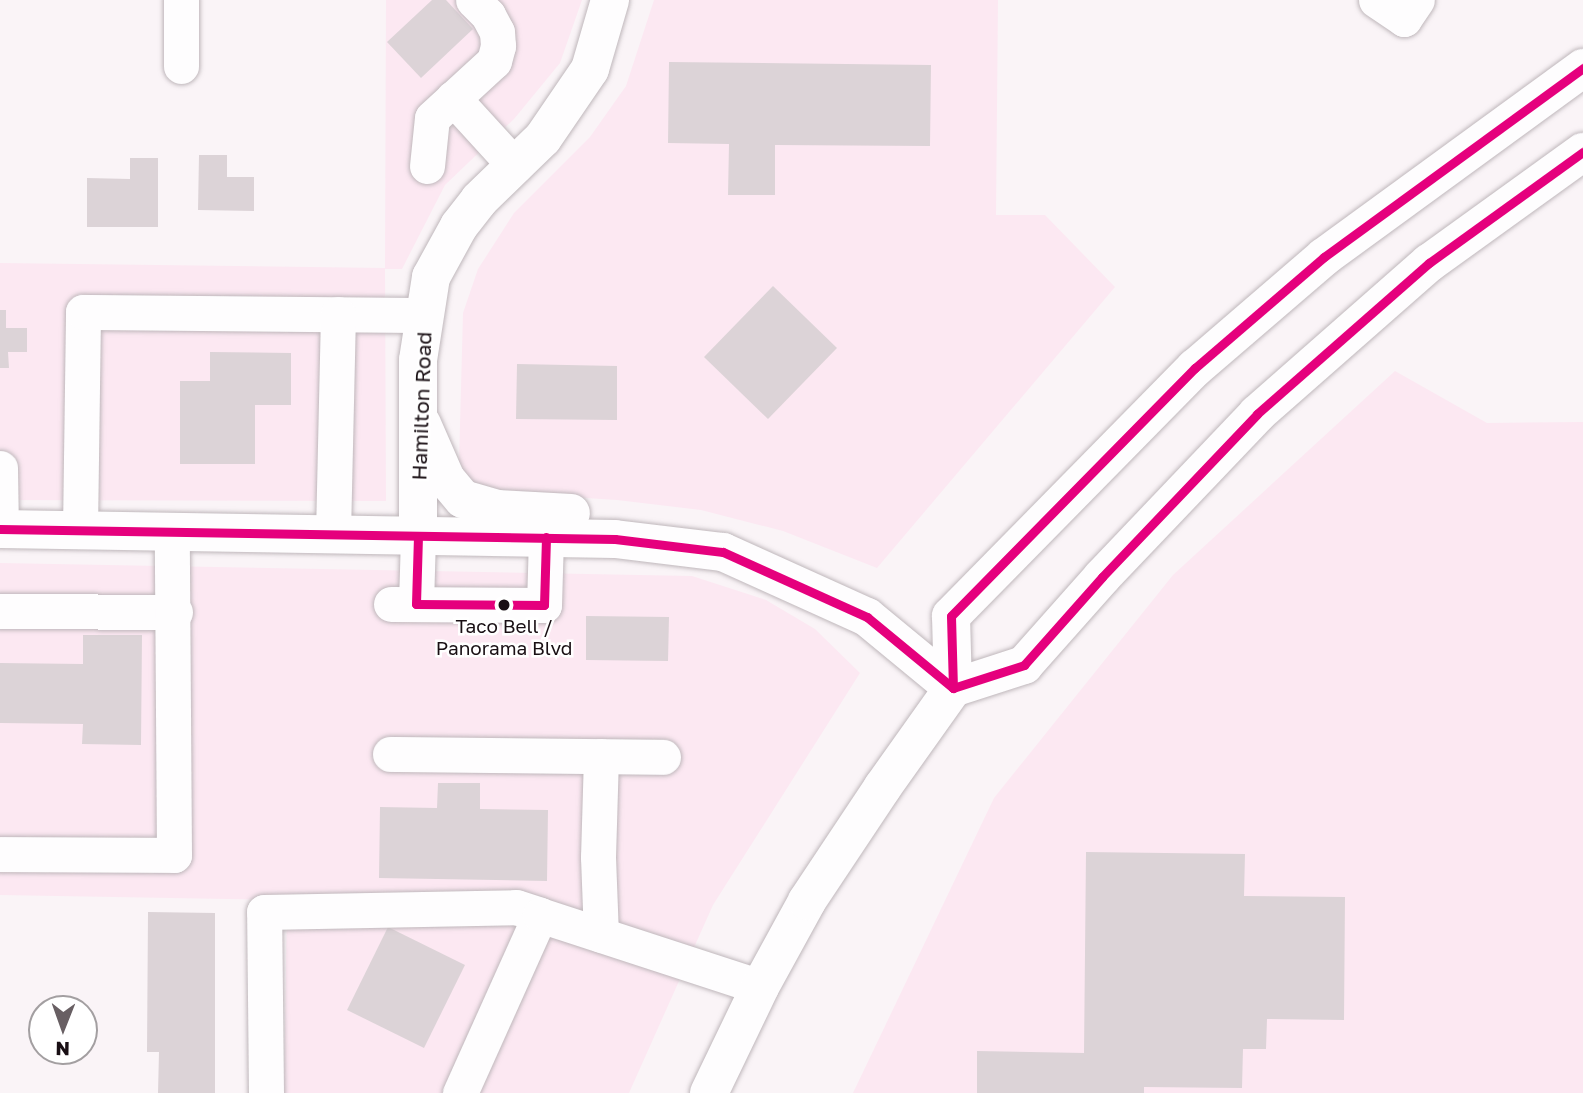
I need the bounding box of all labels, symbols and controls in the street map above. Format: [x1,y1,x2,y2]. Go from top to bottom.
street label: Hamilton Road [406,331,436,481]
marker: Taco Bell / Panorama Blvd [497,598,511,612]
place label: Taco Bell / Panorama Blvd [436,615,572,659]
north arrow [28,995,98,1065]
text: N [55,1038,70,1061]

